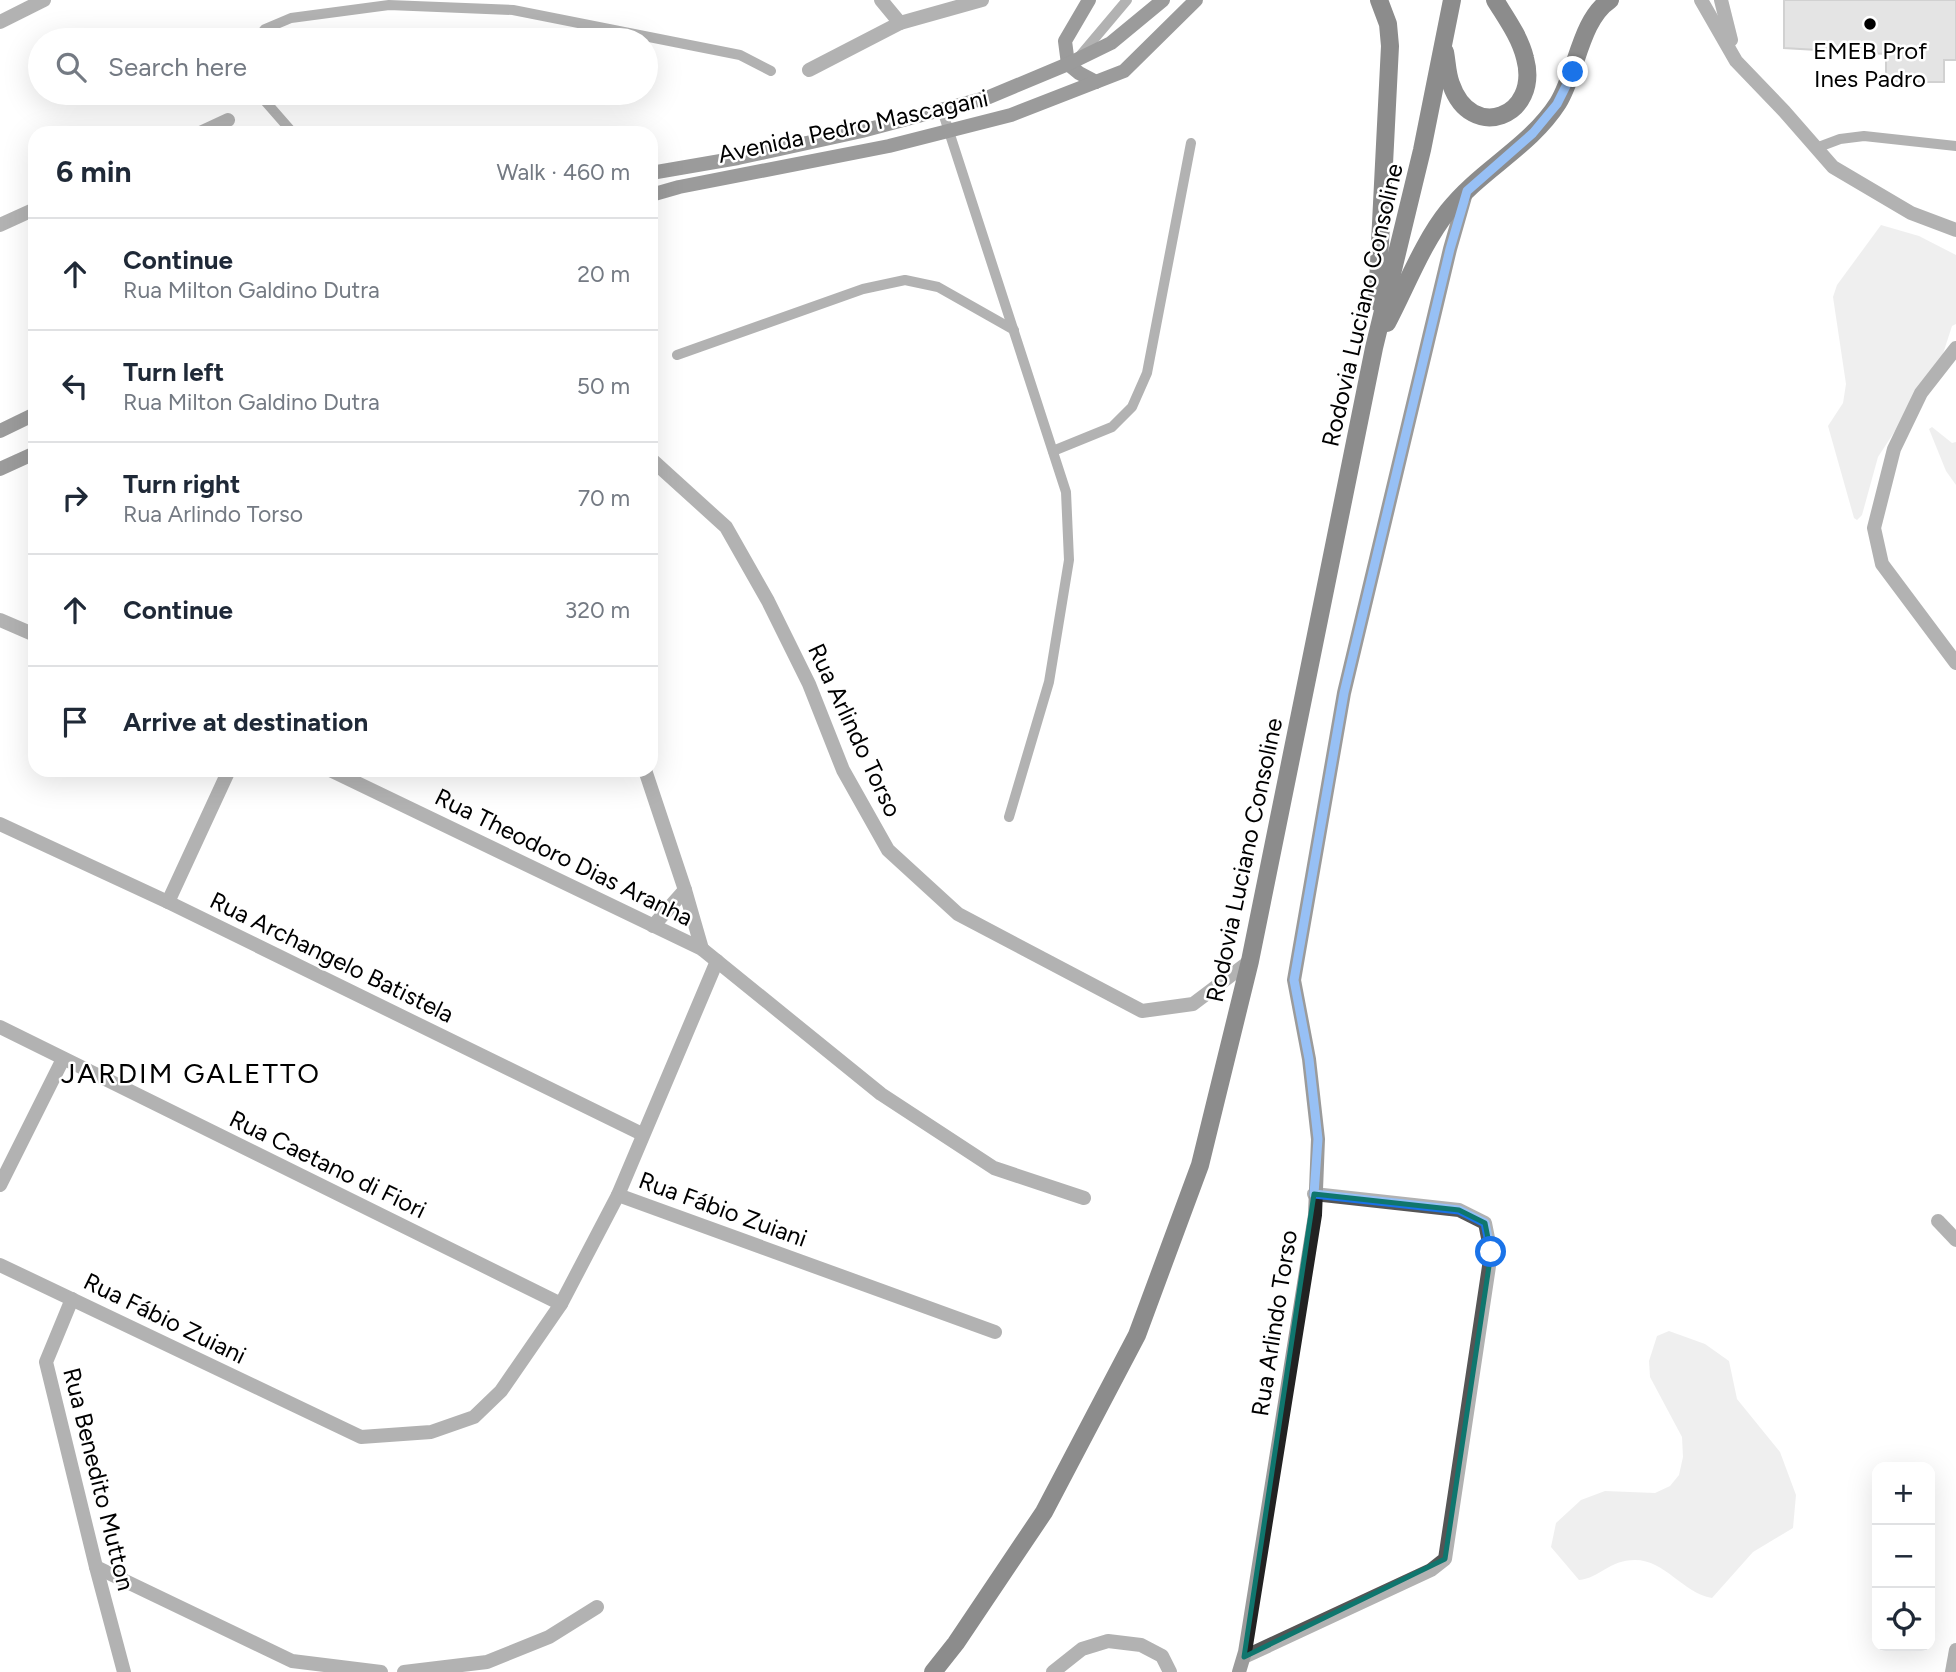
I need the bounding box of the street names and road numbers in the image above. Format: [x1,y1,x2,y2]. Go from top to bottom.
street label: Avenida Pedro Mascagani [715,83,991,169]
street label: Rodovia Luciano Consoline [1315,161,1409,449]
street label: Rua Arlindo Torso [802,639,908,821]
street label: Rodovia Luciano Consoline [1200,715,1288,1005]
street label: Rua Theodoro Dias Aranha [430,782,698,932]
street label: Rua Archangelo Batistela [205,885,459,1029]
street label: Rua Caetano di Fiori [225,1104,431,1224]
street label: Rua Fábio Zuiani [635,1165,811,1253]
street label: Rua Arlindo Torso [1245,1228,1303,1418]
street label: Rua Fábio Zuiani [79,1266,251,1370]
street label: Rua Benedito Mutton [57,1365,141,1593]

